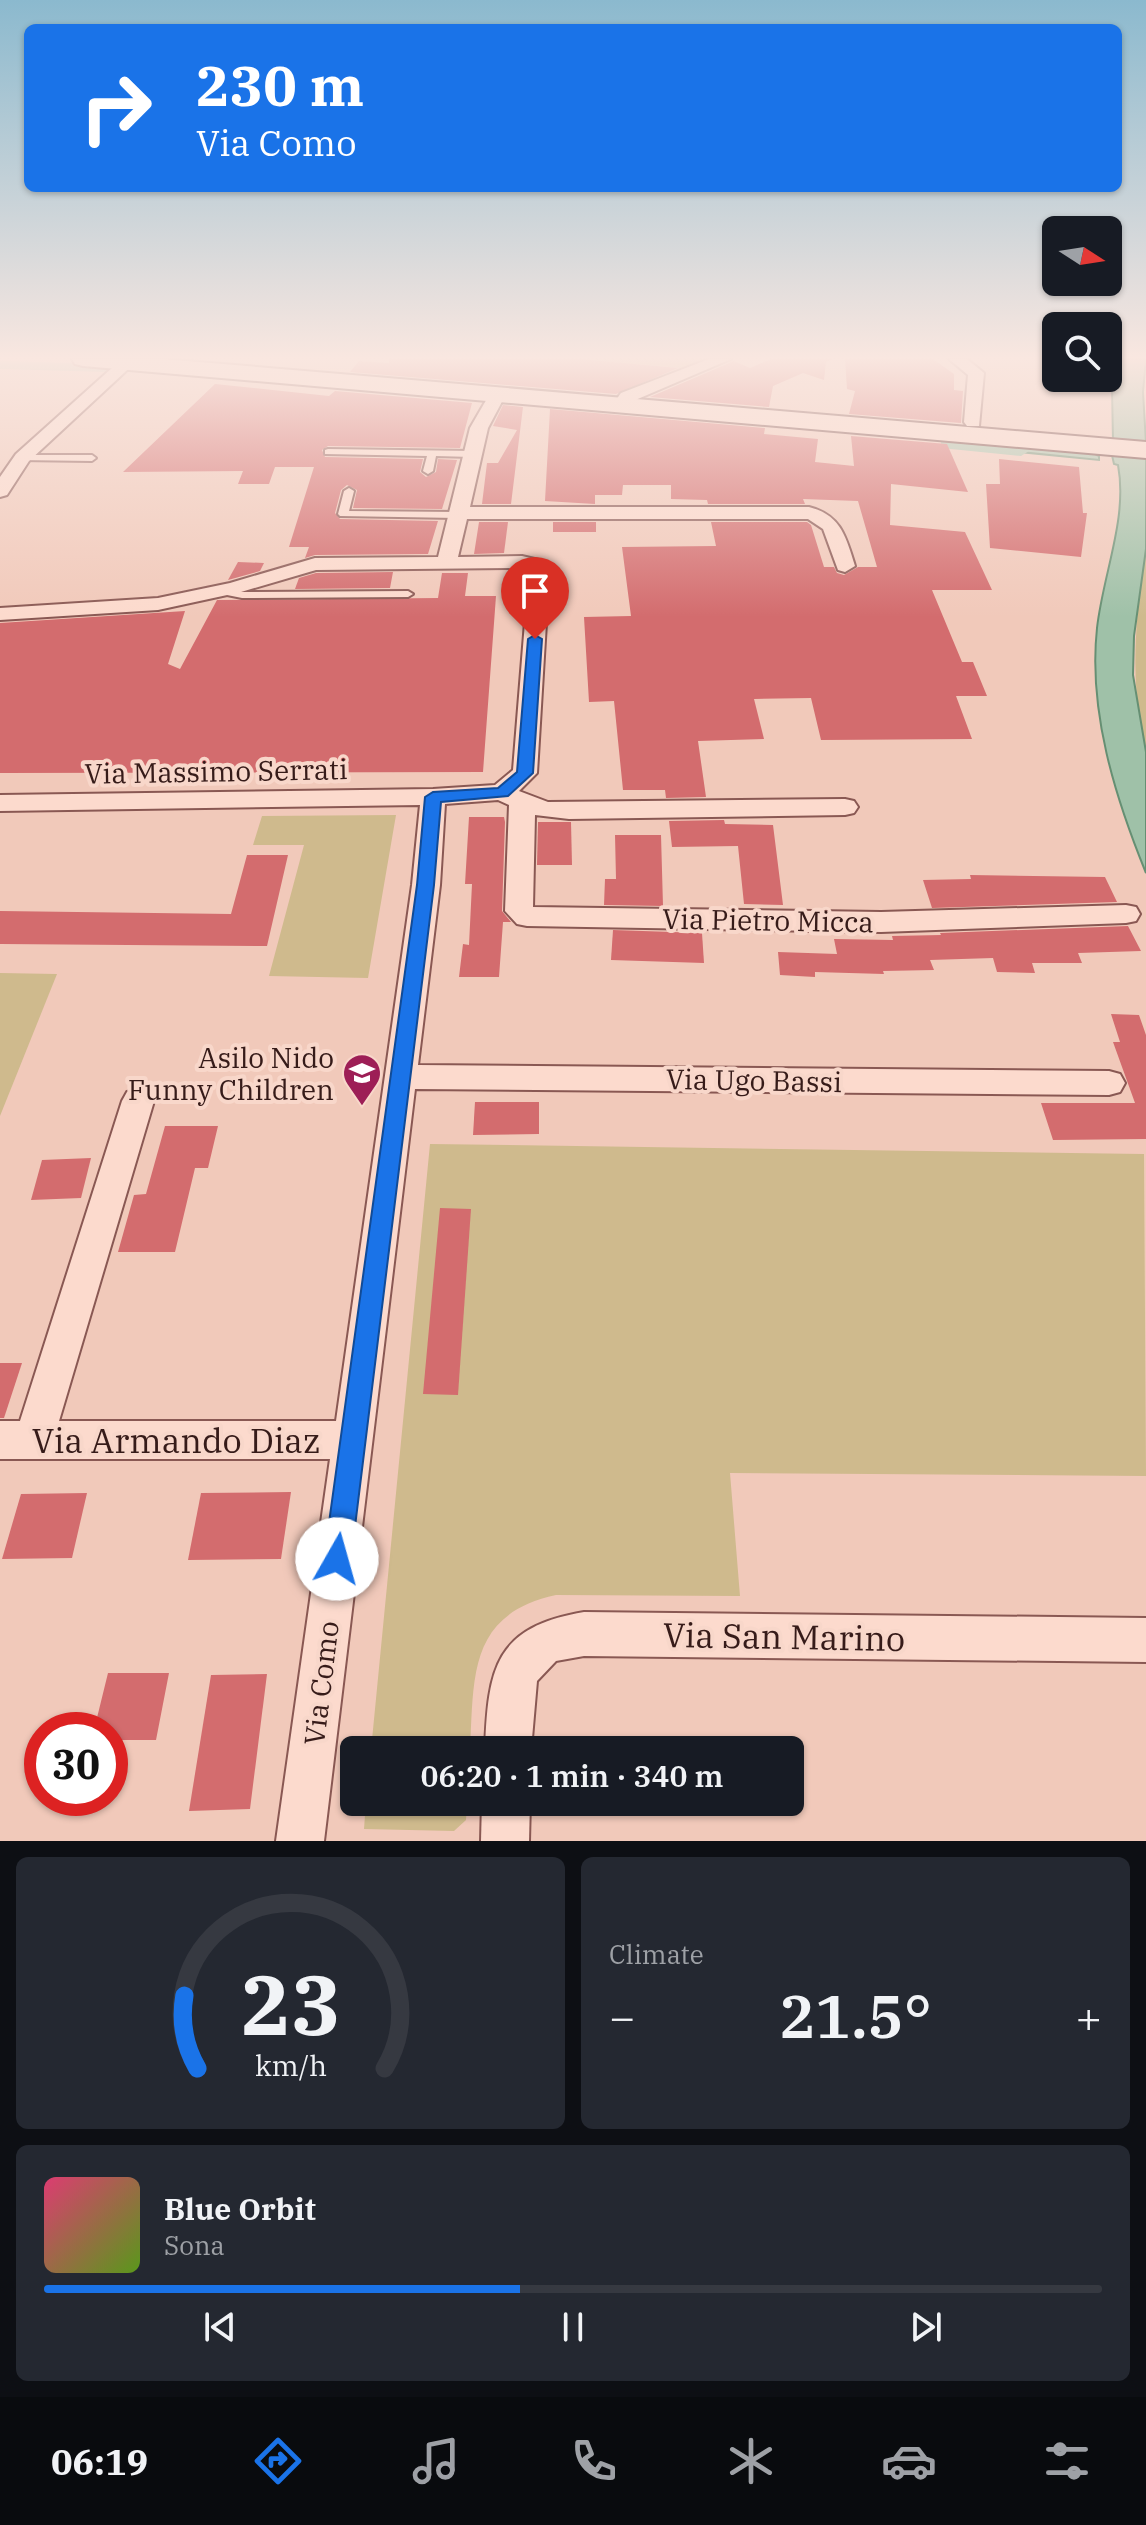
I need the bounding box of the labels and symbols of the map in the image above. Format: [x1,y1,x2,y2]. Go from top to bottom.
north arrow [1042,216,1122,296]
pin [501,557,569,639]
street label: Via Massimo Serrati [84,750,348,792]
street label: Via Pietro Micca [662,900,874,940]
place label: Asilo Nido Funny Children [128,1039,334,1108]
school or university icon: Asilo Nido Funny Children [341,1052,383,1107]
street label: Via Ugo Bassi [666,1060,842,1100]
street label: Via Armando Diaz [32,1418,320,1462]
position arrow [295,1517,379,1601]
street label: Via San Marino [663,1612,905,1660]
street label: Via Como [295,1619,347,1747]
speed limit sign: 30 [24,1712,128,1816]

